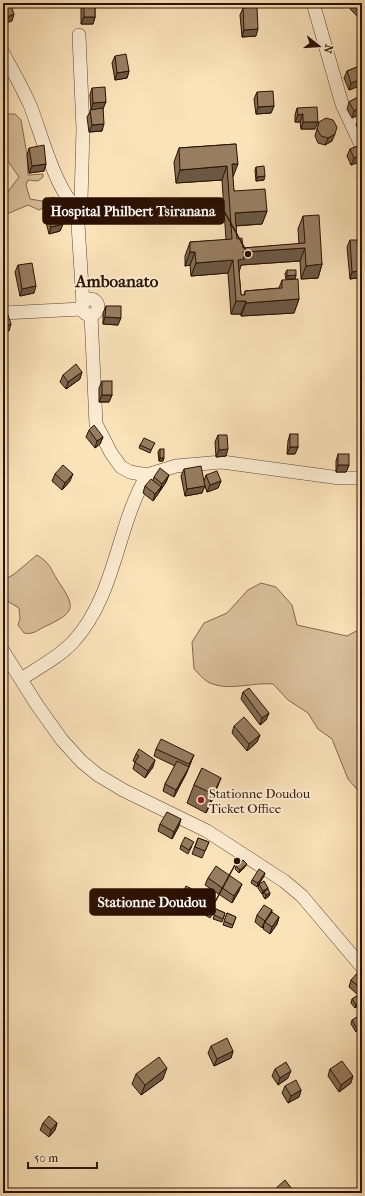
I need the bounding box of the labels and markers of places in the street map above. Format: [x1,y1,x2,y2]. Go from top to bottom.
callout: Hospital Philbert Tsiranana [43,198,224,224]
place label: Stationne Doudou Ticket Office [209,786,311,816]
marker: Stationne Doudou Ticket Office [196,795,206,805]
callout: Stationne Doudou [90,889,215,915]

